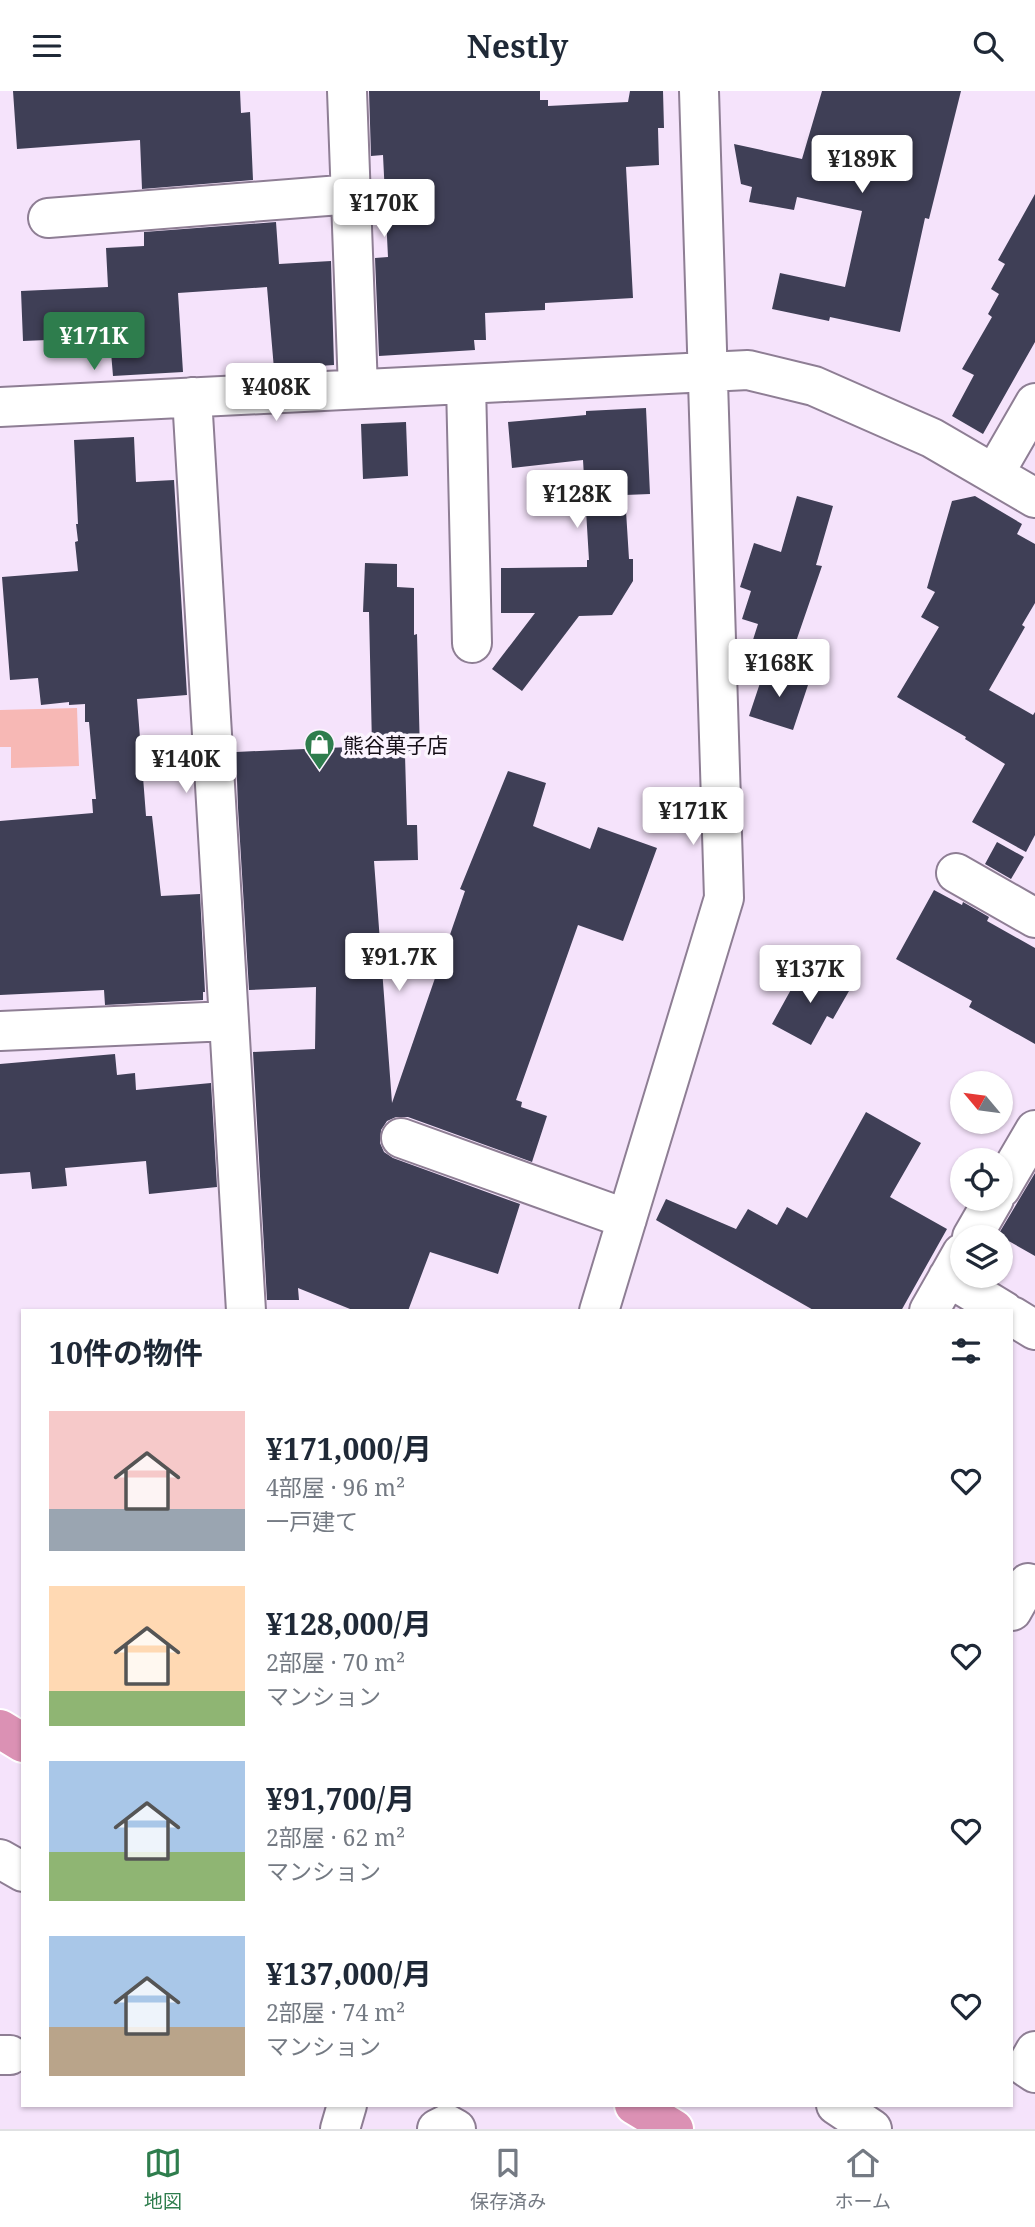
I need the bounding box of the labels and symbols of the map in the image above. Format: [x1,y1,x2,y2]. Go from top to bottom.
pin: ¥189K [813,135,911,195]
pin: ¥170K [335,179,433,239]
pin: ¥171K [45,313,143,372]
pin: ¥408K [227,363,325,423]
pin: ¥128K [528,471,626,530]
pin: ¥168K [730,639,828,699]
shop icon: 熊谷菓子店 [303,728,337,772]
place label: 熊谷菓子店 [343,731,448,759]
pin: ¥140K [137,735,235,795]
pin: ¥171K [644,787,742,847]
pin: ¥91.7K [342,933,456,993]
pin: ¥137K [761,946,859,1005]
north arrow [950,1071,1013,1134]

